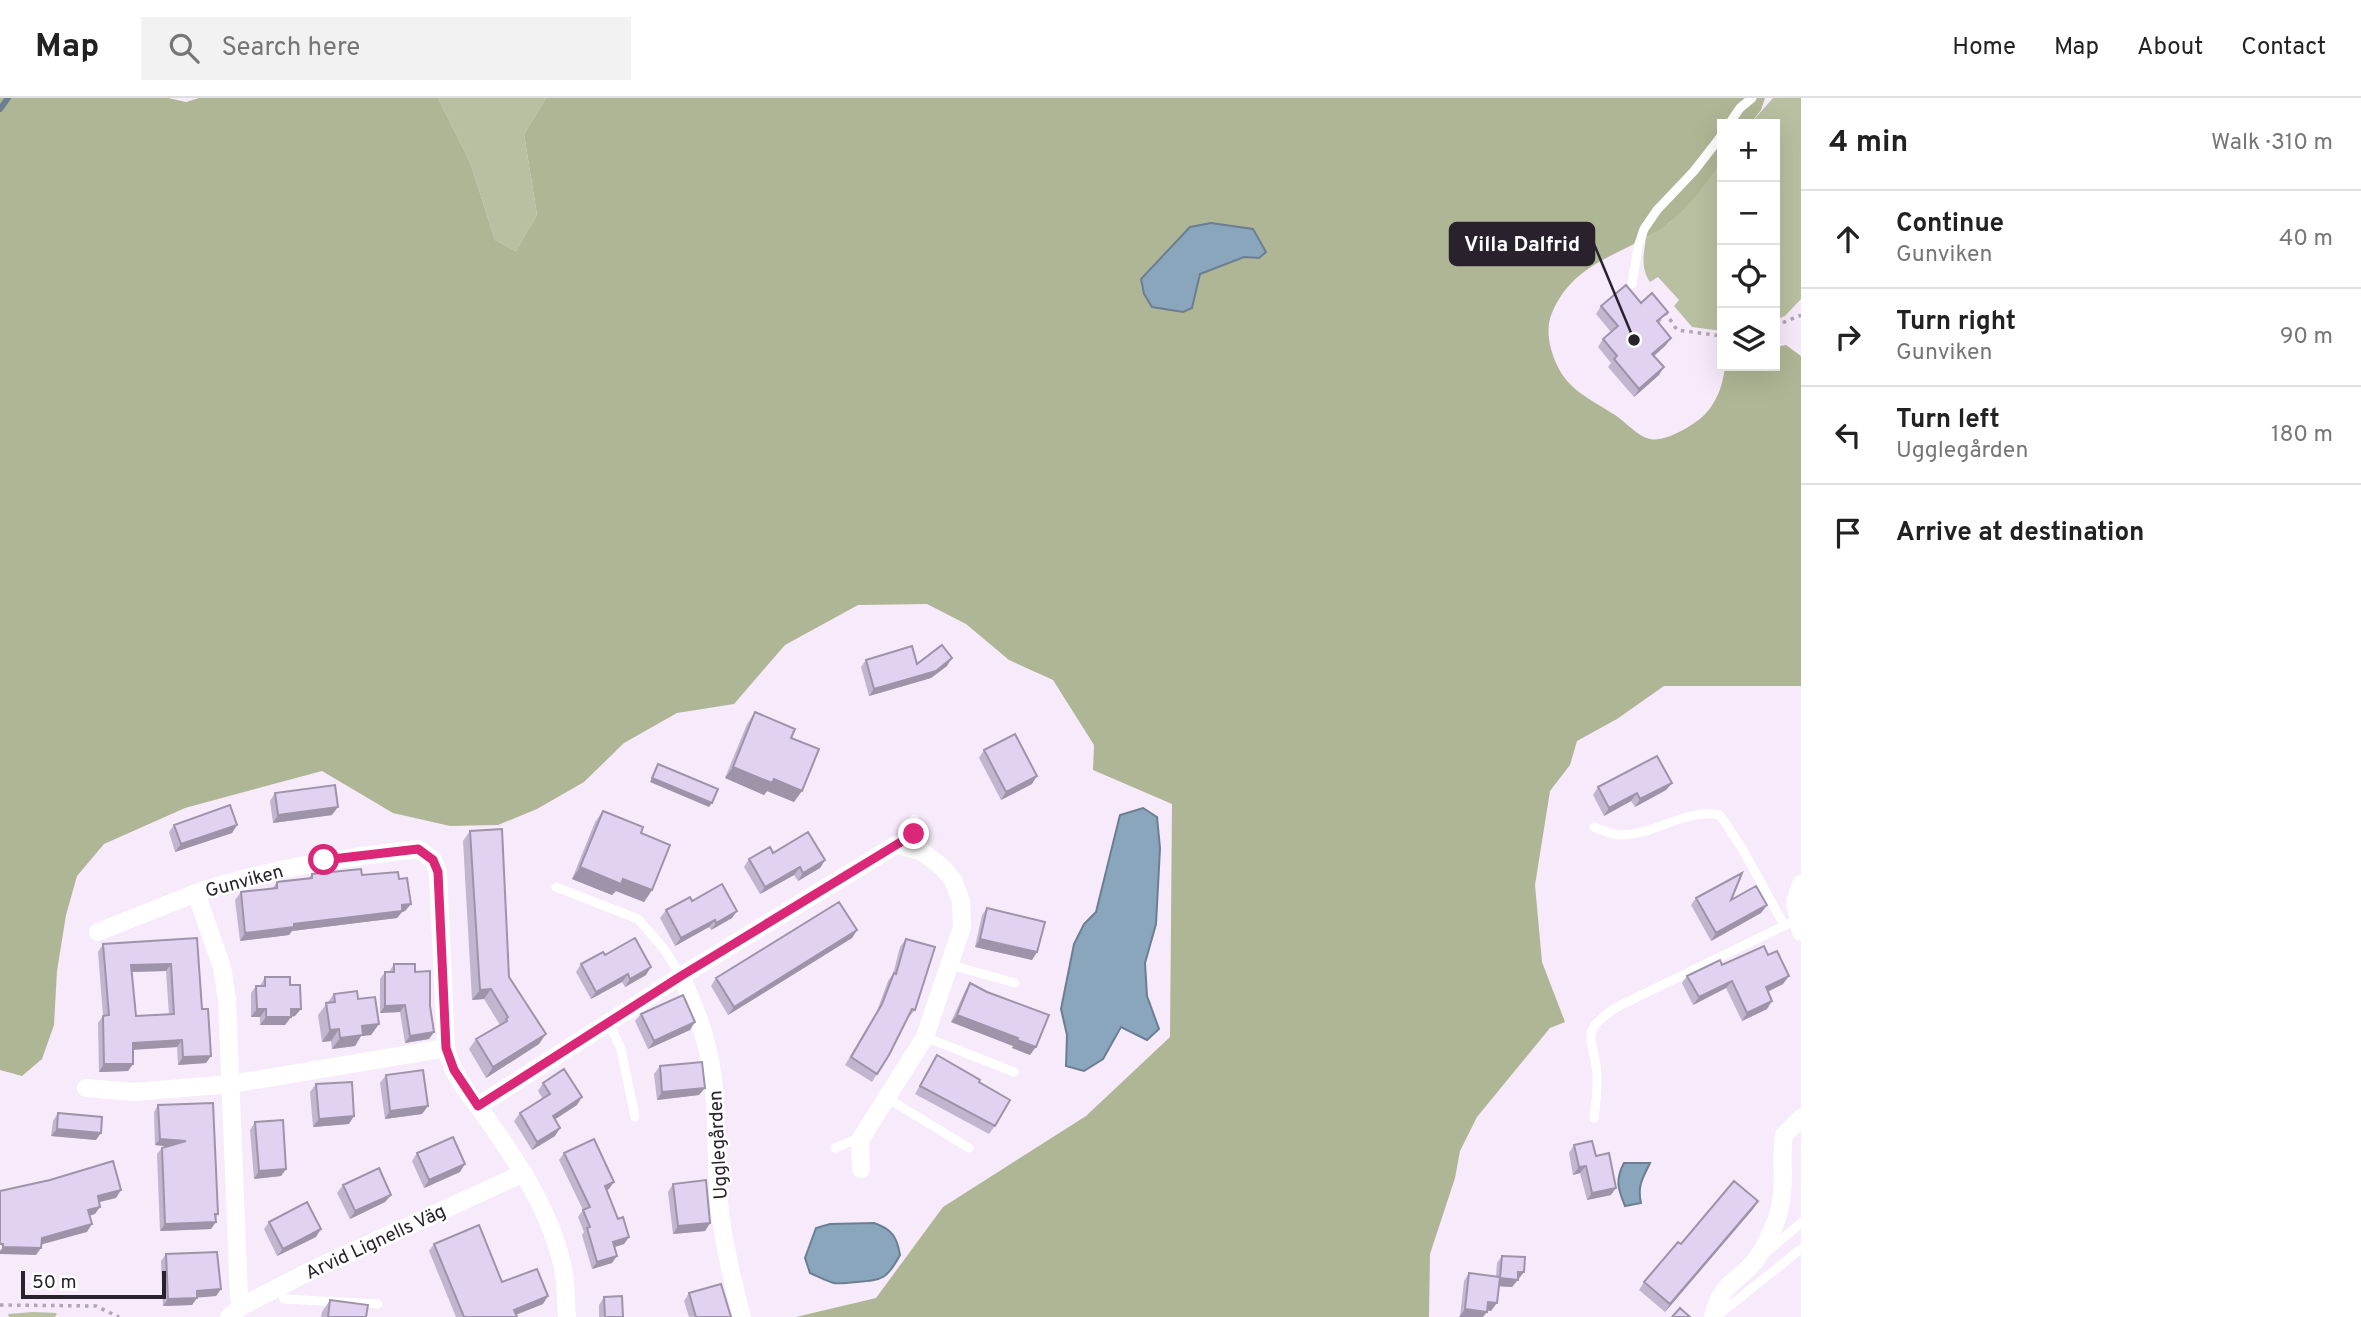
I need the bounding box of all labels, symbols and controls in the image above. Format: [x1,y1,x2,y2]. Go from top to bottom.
search box [141,17,631,80]
text: Map [35,27,99,69]
icon: search [165,29,203,67]
text: Search here [221,32,360,65]
text: Home [1952,33,2016,63]
text: Map [2054,33,2099,63]
text: About [2137,33,2203,63]
text: Contact [2241,33,2326,63]
map controls [1717,119,1780,371]
button: + [1717,119,1780,182]
text: 4 min [1829,125,1908,162]
text: Walk · 310 m [2211,129,2333,158]
button: − [1717,182,1780,245]
text: Continue [1896,208,2004,241]
icon: ahead [1829,220,1867,258]
callout: Villa Dalfrid [1450,223,1594,265]
text: 40 m [2279,225,2333,254]
text: Villa Dalfrid [1464,232,1580,259]
text: Gunviken [1896,241,1993,270]
button: locate [1717,245,1780,308]
text: Turn right [1896,306,2016,339]
button: layers [1717,308,1780,371]
icon: right [1829,318,1867,356]
text: 90 m [2280,323,2333,352]
text: Gunviken [1896,339,1993,368]
text: Turn left [1896,404,2000,437]
icon: left [1829,416,1867,454]
text: 180 m [2271,421,2333,450]
text: Ugglegården [1896,437,2028,466]
icon: arrive [1829,514,1867,552]
text: Arrive at destination [1896,517,2144,550]
route end [898,818,929,849]
route start [308,844,339,875]
street label: Gunviken [203,860,286,904]
street label: Ugglegården [704,1090,734,1200]
street label: Arvid Lignells Väg [302,1200,450,1286]
scale bar [21,1268,166,1300]
text: 50 m [32,1271,77,1295]

